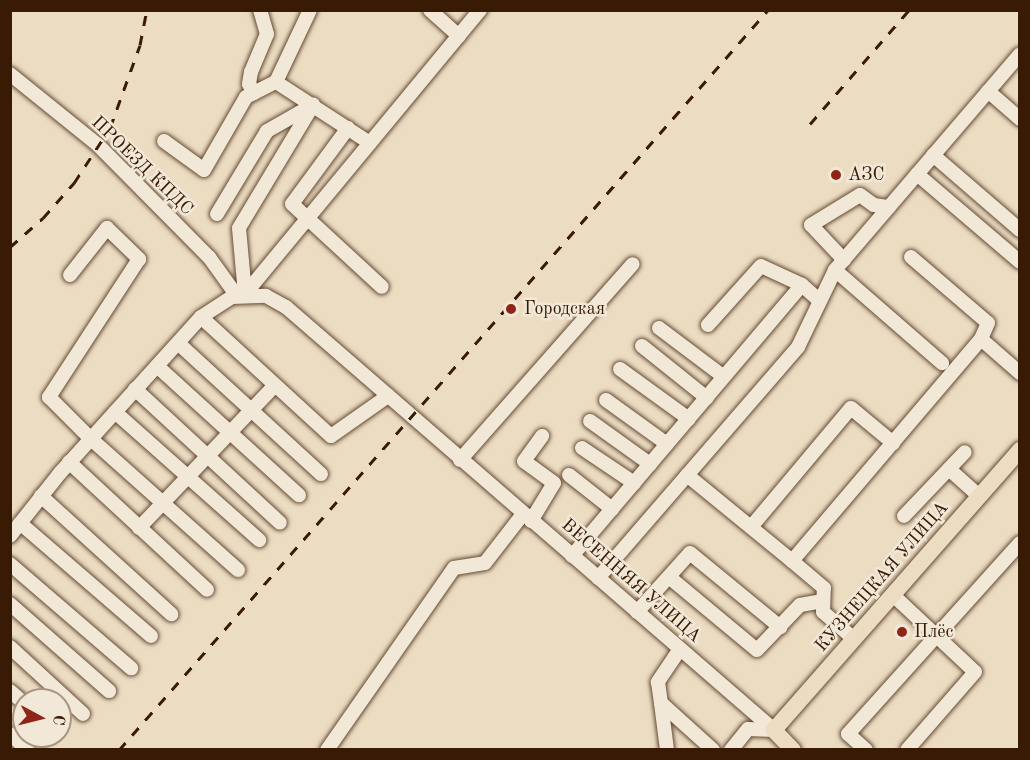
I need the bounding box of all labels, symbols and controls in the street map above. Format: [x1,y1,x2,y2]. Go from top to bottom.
street label: ПРОЕЗД КПДС [87,112,197,220]
place label: АЗС [848,164,884,186]
marker: АЗС [829,168,843,182]
place label: Городская [524,298,605,320]
marker: Городская [502,300,520,318]
street label: КУЗНЕЦКАЯ УЛИЦА [811,498,953,656]
street label: ВЕСЕННЯЯ УЛИЦА [557,514,705,648]
place label: Плёс [914,621,953,643]
marker: Плёс [895,625,909,639]
north arrow [12,688,72,748]
text: С [49,714,66,726]

